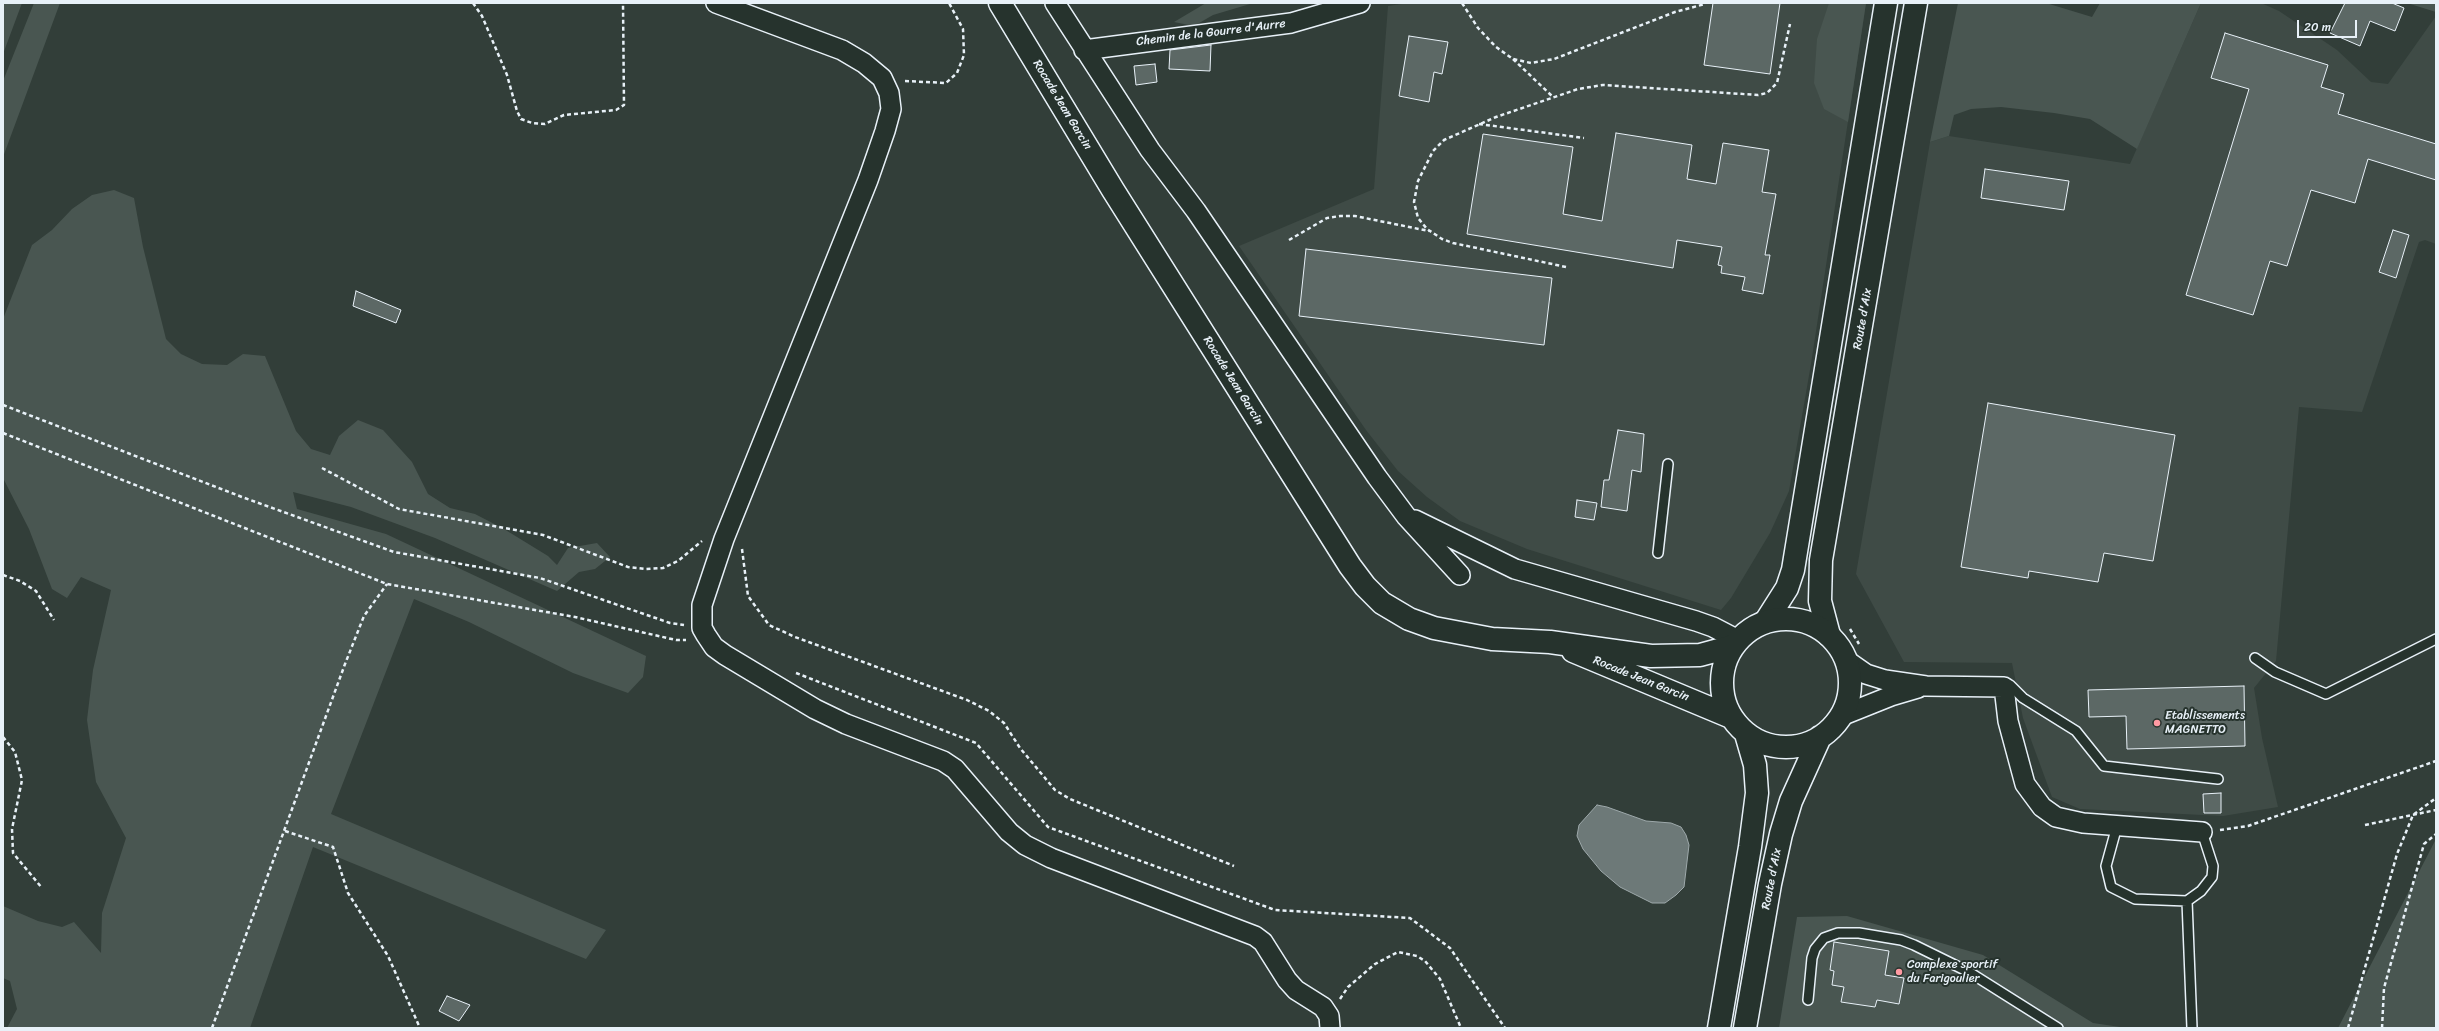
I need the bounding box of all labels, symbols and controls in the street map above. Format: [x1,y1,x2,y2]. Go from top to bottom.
scale bar [2299,12,2359,38]
text: 20 m [2304,16,2331,38]
street label: Chemin de la Gourre d'Aurre [1136,17,1286,49]
street label: Rocade Jean Garcin [1029,57,1095,153]
street label: Route d'Aix [1851,287,1875,351]
street label: Rocade Jean Garcin [1200,334,1266,428]
street label: Rocade Jean Garcin [1591,653,1691,705]
place label: Etablissements MAGNETTO [2165,709,2245,737]
marker: Etablissements MAGNETTO [2152,718,2162,728]
street label: Route d'Aix [1759,847,1785,911]
place label: Complexe sportif du Farigoulier [1907,958,1997,986]
marker: Complexe sportif du Farigoulier [1894,967,1904,977]

